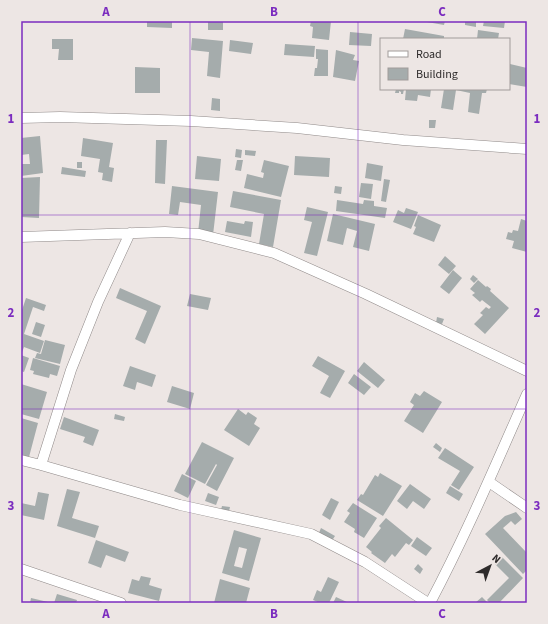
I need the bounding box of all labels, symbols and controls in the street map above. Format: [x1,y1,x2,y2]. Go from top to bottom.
text: A [101,3,110,21]
text: B [270,3,278,21]
text: C [438,3,446,21]
legend [380,38,510,90]
text: Road [416,46,442,63]
text: Building [416,66,458,83]
text: 1 [8,110,15,128]
text: 1 [534,110,541,128]
text: 2 [8,304,15,322]
text: 2 [534,304,541,322]
text: 3 [8,497,15,515]
text: 3 [534,497,541,515]
north arrow [470,546,510,586]
text: N [489,551,504,567]
text: A [101,605,110,623]
text: B [270,605,278,623]
text: C [438,605,446,623]

